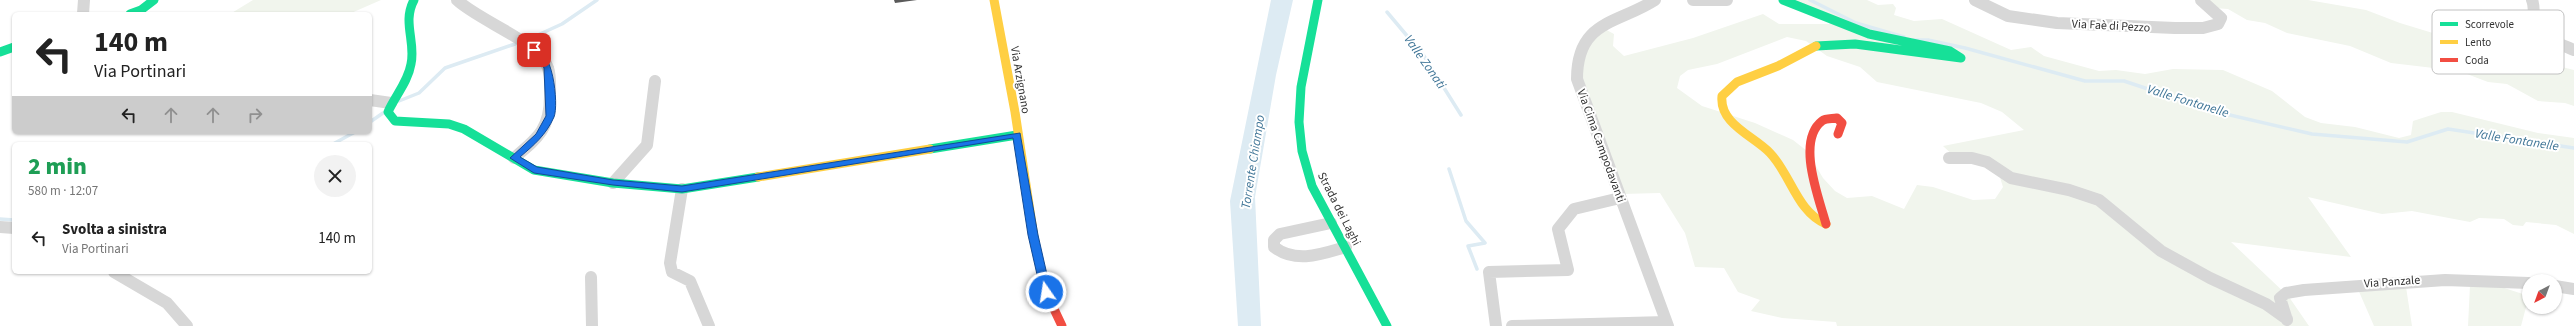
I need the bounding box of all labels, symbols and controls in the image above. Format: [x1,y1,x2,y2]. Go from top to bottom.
legend [2432,10,2564,74]
street label: Via Faè di Pezzo [2071,15,2151,37]
text: Scorrevole [2465,17,2515,32]
text: 140 m [94,22,168,62]
icon: left [28,28,80,80]
water label: Valle Zonati [1400,31,1451,93]
pin [517,33,551,67]
text: Lento [2465,35,2491,50]
icon: arrive [523,39,545,61]
street label: Via Arzignano [1006,45,1034,115]
text: Coda [2465,53,2489,68]
text: Via Portinari [94,59,186,84]
water label: Valle Fontanelle [2145,80,2231,122]
street label: Via Cima Campodavanti [1573,87,1629,205]
icon: left [118,104,140,126]
icon: ahead [160,104,182,126]
icon: ahead [202,104,224,126]
icon: right [244,104,266,126]
water label: Torrente Chiampo [1237,113,1269,210]
water label: Valle Fontanelle [2474,124,2560,156]
text: 2 min [28,149,87,184]
button: close [314,155,356,197]
street label: Strada dei Laghi [1313,169,1365,249]
text: 580 m · 12:07 [28,182,98,200]
text: Svolta a sinistra [62,219,167,240]
icon: left [28,227,50,249]
text: 140 m [318,228,356,249]
text: Via Portinari [62,240,129,258]
position arrow [1025,271,1067,313]
street label: Via Panzale [2363,272,2421,292]
north arrow [2522,274,2562,314]
map controls [2522,274,2562,314]

